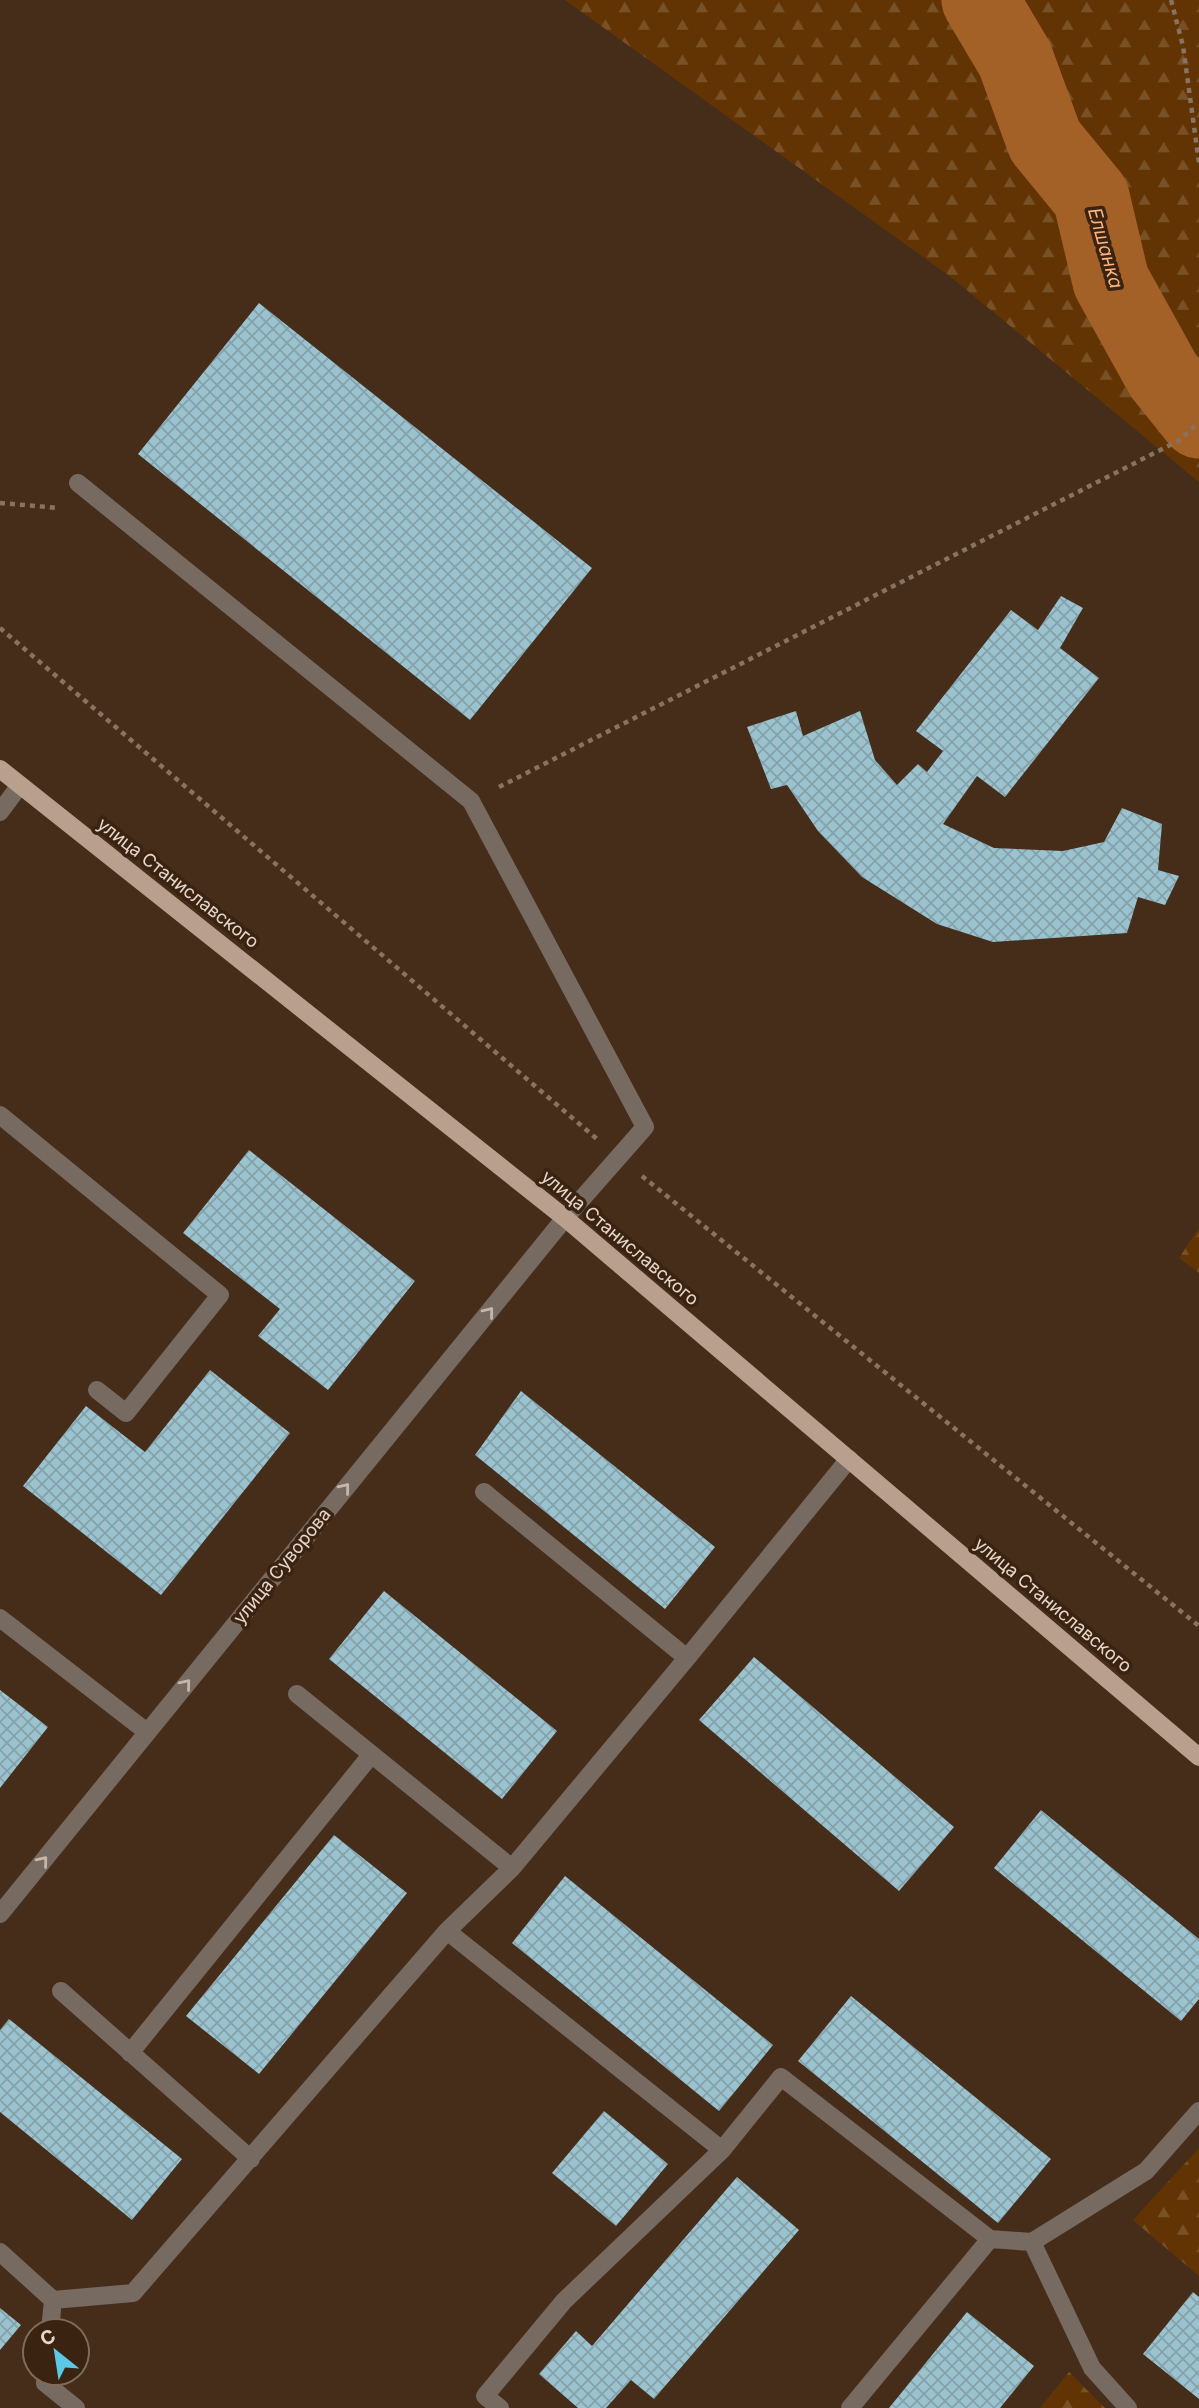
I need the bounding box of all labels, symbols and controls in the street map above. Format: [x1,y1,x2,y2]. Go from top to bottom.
water label: Елшанка [1083,205,1128,291]
street label: улица Станиславского [94,813,263,952]
street label: улица Станиславского [537,1166,703,1310]
one-way arrow [480,1307,493,1319]
one-way arrow [337,1484,349,1497]
street label: улица Суворова [229,1504,335,1628]
street label: улица Станиславского [970,1533,1136,1677]
one-way arrow [178,1679,191,1691]
one-way arrow [35,1856,47,1869]
north arrow [21,2317,91,2387]
text: С [36,2324,60,2351]

